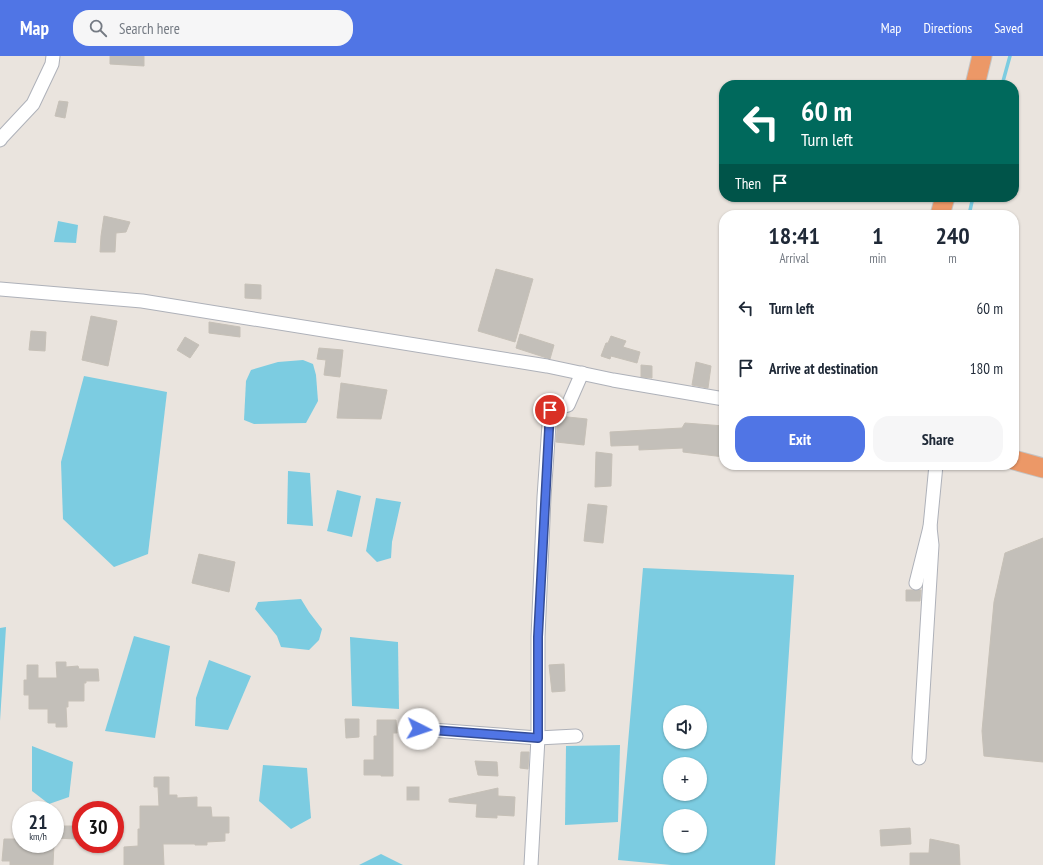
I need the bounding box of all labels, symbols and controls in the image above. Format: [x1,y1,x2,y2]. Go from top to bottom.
search box [73,10,353,46]
text: Map [20,16,49,40]
icon: search [87,17,109,39]
text: Search here [119,19,180,38]
text: Map [881,19,901,37]
text: Directions [923,19,972,37]
text: Saved [994,19,1023,37]
text: 60 m [801,92,852,129]
icon: left [735,96,787,148]
text: Turn left [801,128,853,151]
icon: arrive [769,172,791,194]
text: Then [735,174,761,193]
text: 18:41 [768,220,820,251]
text: 1 [872,220,883,251]
text: 240 [935,220,970,251]
text: Arrival [779,250,809,267]
text: min [869,250,886,267]
text: m [948,250,957,267]
icon: left [735,297,757,319]
text: Turn left [769,299,814,318]
text: 60 m [977,299,1003,318]
icon: arrive [735,357,757,379]
text: Arrive at destination [769,359,878,378]
text: 180 m [970,359,1003,378]
pin [533,393,567,427]
icon: arrive [539,399,561,421]
button: Exit [735,416,865,462]
button: Share [873,416,1003,462]
map controls [663,705,707,853]
button: sound [663,705,707,749]
position arrow [398,708,440,750]
button: + [663,757,707,801]
speed limit sign: 30 [72,801,124,853]
text: 21 [28,809,48,835]
button: − [663,809,707,853]
text: km/h [29,830,47,843]

